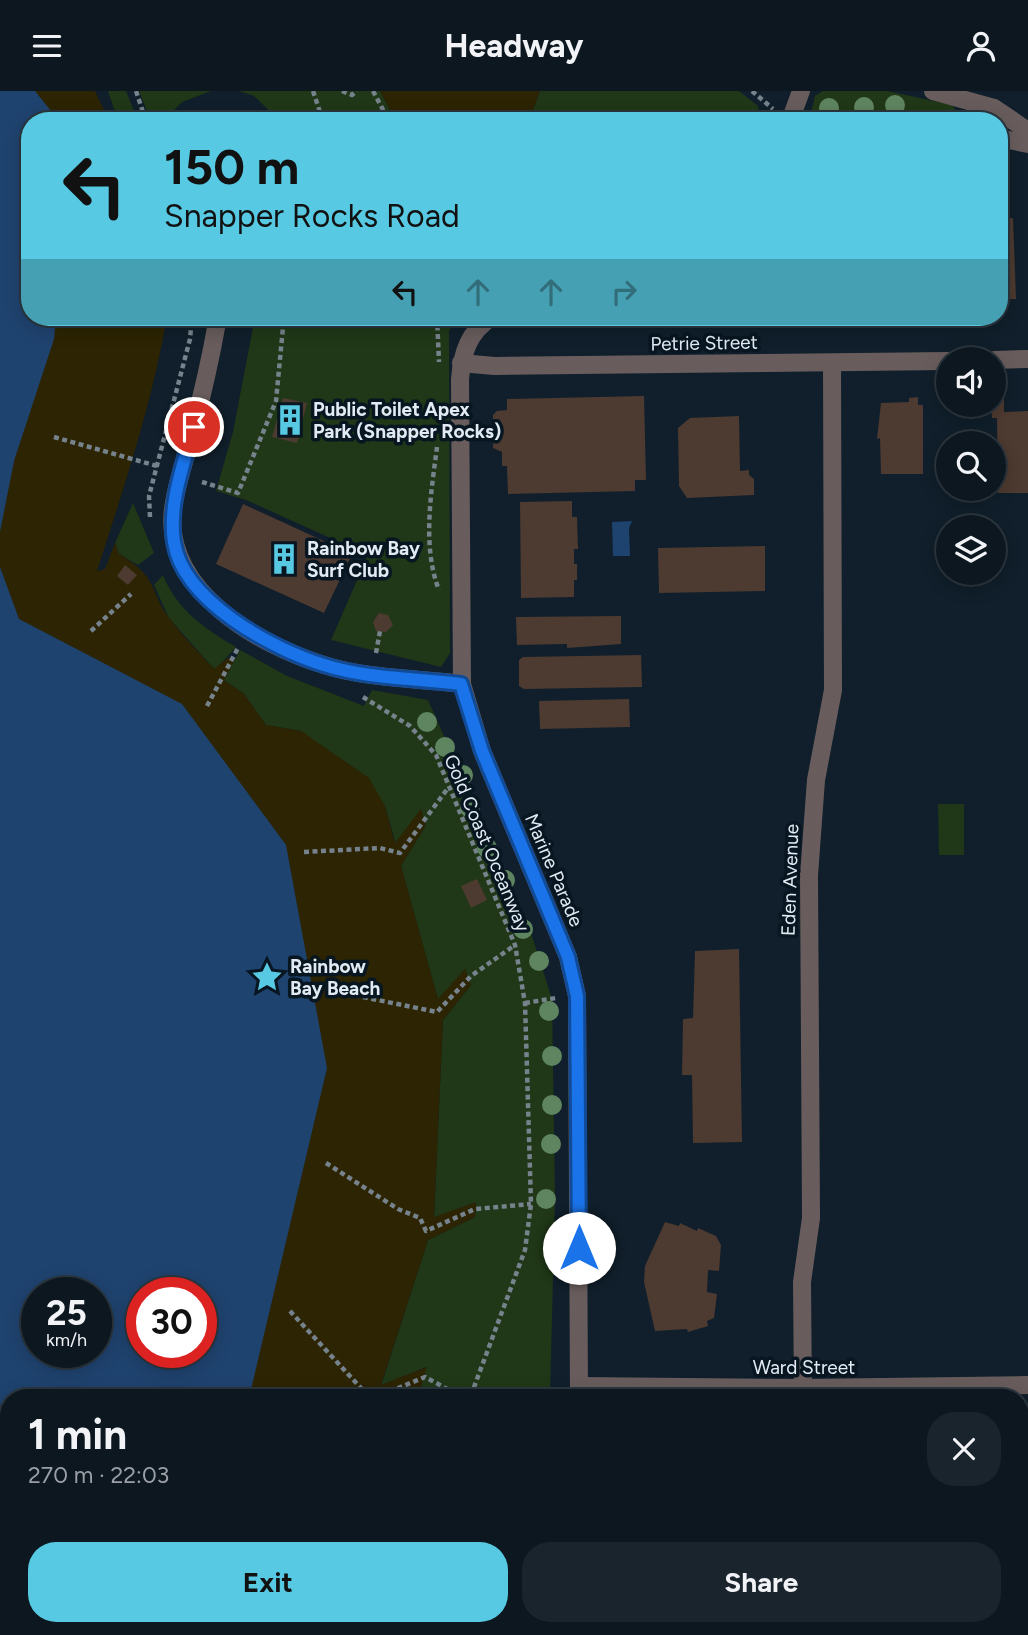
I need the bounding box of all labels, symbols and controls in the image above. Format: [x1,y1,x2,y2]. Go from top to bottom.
icon: menu [28,27,66,65]
text: Headway [444,27,584,65]
icon: person [962,27,1000,65]
text: 150 m [164,137,299,196]
icon: left [49,140,140,231]
text: Snapper Rocks Road [164,197,460,235]
icon: left [386,273,424,311]
icon: ahead [459,273,497,311]
icon: ahead [532,273,570,311]
icon: right [605,273,643,311]
street label: Petrie Street [650,331,758,355]
map controls [936,347,1006,585]
button: sound [936,347,1006,417]
pin [164,397,224,457]
place label: Public Toilet Apex Park (Snapper Rocks) [313,398,501,443]
building icon: Public Toilet Apex Park (Snapper Rocks) [273,403,307,437]
icon: arrive [175,408,213,446]
button: search [936,431,1006,501]
button: layers [936,515,1006,585]
place label: Rainbow Bay Surf Club [307,537,420,582]
building icon: Rainbow Bay Surf Club [267,542,301,576]
street label: Gold Coast Oceanway [439,751,535,935]
street label: Marine Parade [520,810,588,930]
street label: Eden Avenue [777,823,803,937]
place label: Rainbow Bay Beach [290,955,380,1000]
place icon: Rainbow Bay Beach [250,960,284,994]
position arrow [542,1211,616,1285]
speed limit sign: 30 [126,1277,217,1368]
text: 25 [46,1292,87,1334]
text: km/h [46,1329,87,1351]
street label: Ward Street [753,1356,855,1379]
text: 1 min [28,1409,127,1460]
button: close [927,1412,1001,1486]
text: 270 m · 22:03 [28,1461,169,1489]
button: Exit [28,1542,508,1622]
button: Share [522,1542,1001,1622]

